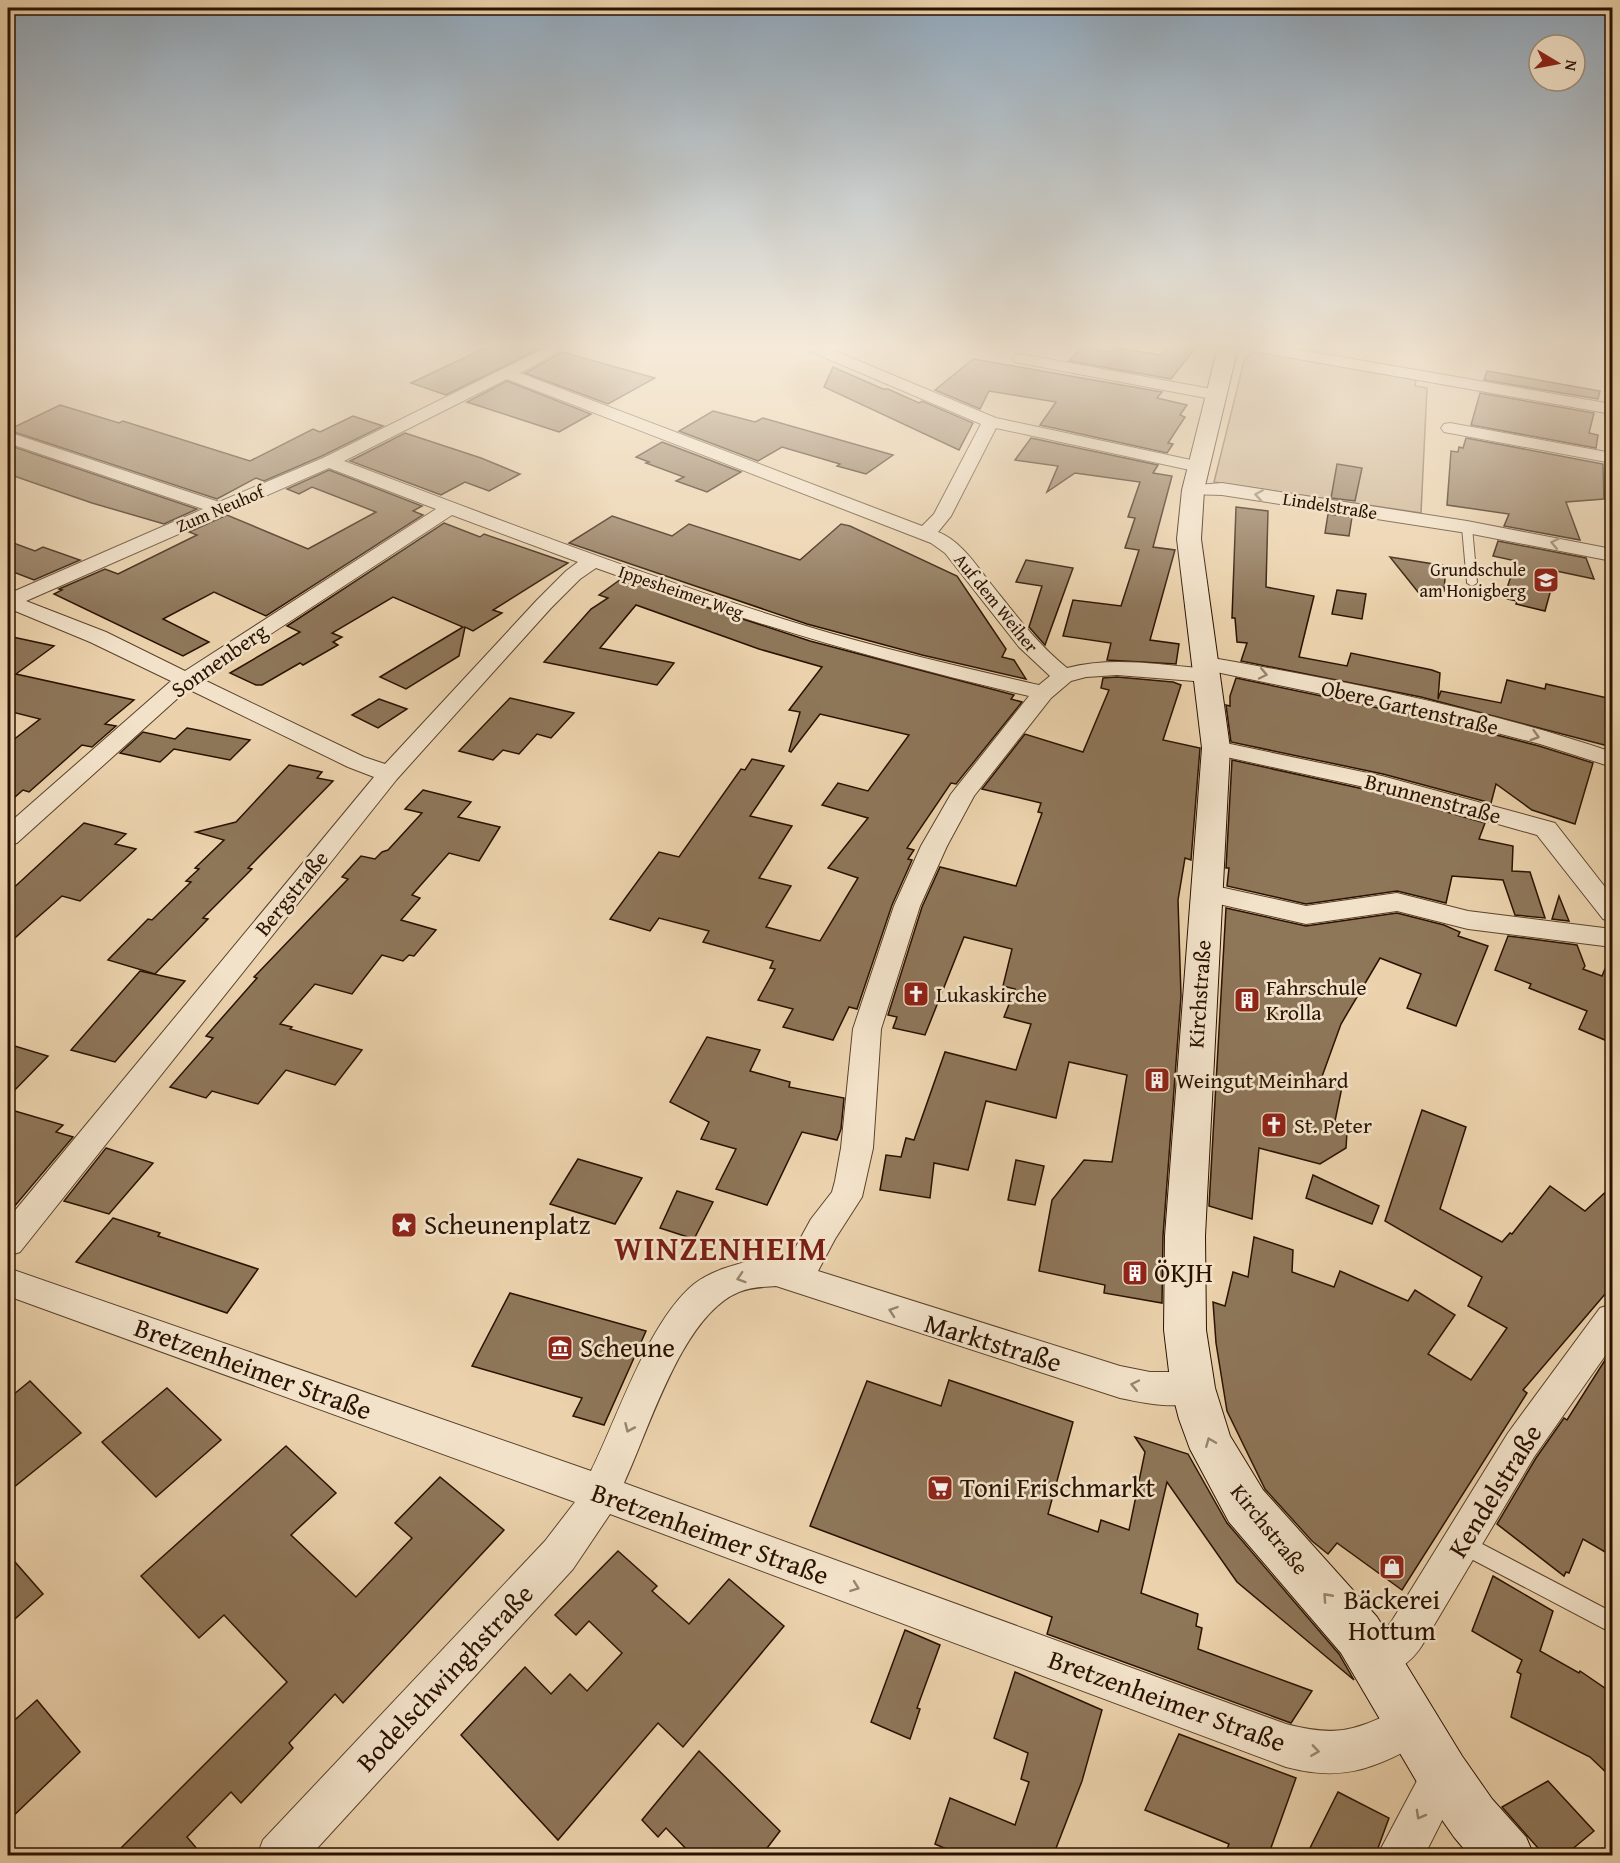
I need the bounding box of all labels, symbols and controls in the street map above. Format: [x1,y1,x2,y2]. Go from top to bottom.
north arrow [1527,33,1587,93]
text: N [1559,58,1585,73]
street label: Zum Neuhof [172,477,270,539]
street label: Lindelstraße [1281,485,1379,526]
one-way arrow [1255,489,1265,502]
one-way arrow [1551,538,1561,551]
street label: Auf dem Weiher [948,547,1045,659]
place label: Grundschule am Honigberg [1419,556,1526,604]
street label: Ippesheimer Weg [615,557,747,626]
school or university icon: Grundschule am Honigberg [1531,565,1561,595]
street label: Sonnenberg [164,615,274,705]
one-way arrow [1258,667,1268,680]
street label: Obere Gartenstraße [1318,671,1502,743]
one-way arrow [1529,729,1540,741]
street label: Brunnenstraße [1361,764,1505,832]
street label: Bergstraße [247,843,335,943]
street label: Kirchstraße [1179,939,1219,1049]
place label: Fahrschule Krolla [1266,971,1367,1028]
place label: Lukaskirche [936,978,1047,1010]
church icon: Lukaskirche [901,979,931,1009]
building icon: Fahrschule Krolla [1232,985,1262,1015]
place label: Weingut Meinhard [1176,1064,1349,1096]
building icon: Weingut Meinhard [1142,1065,1172,1095]
place label: St. Peter [1294,1109,1372,1141]
church icon: St. Peter [1259,1110,1289,1140]
place label: Scheunenplatz [424,1204,591,1244]
place icon: Scheunenplatz [389,1210,419,1240]
district label: WINZENHEIM [614,1224,828,1272]
place label: ÖKJH [1154,1252,1213,1292]
building icon: ÖKJH [1120,1258,1150,1288]
one-way arrow [736,1271,747,1283]
street label: Marktstraße [920,1302,1067,1382]
one-way arrow [888,1306,899,1318]
street label: Bretzenheimer Straße [129,1307,378,1430]
place label: Scheune [580,1327,675,1367]
museum icon: Scheune [545,1333,575,1363]
one-way arrow [1130,1379,1140,1392]
street label: Kendelstraße [1437,1416,1551,1565]
one-way arrow [625,1422,637,1433]
one-way arrow [1205,1437,1217,1448]
place label: Toni Frischmarkt [960,1467,1156,1507]
street label: Bretzenheimer Straße [586,1472,835,1595]
supermarket icon: Toni Frischmarkt [925,1473,955,1503]
street label: Kirchstraße [1223,1477,1317,1581]
shop icon: Bäckerei Hottum [1377,1552,1407,1582]
street label: Bodelschwinghstraße [346,1574,542,1780]
one-way arrow [849,1579,859,1592]
place label: Bäckerei Hottum [1344,1579,1440,1650]
one-way arrow [1323,1593,1334,1604]
street label: Bretzenheimer Straße [1043,1639,1292,1762]
one-way arrow [1310,1745,1319,1757]
one-way arrow [1416,1809,1427,1819]

